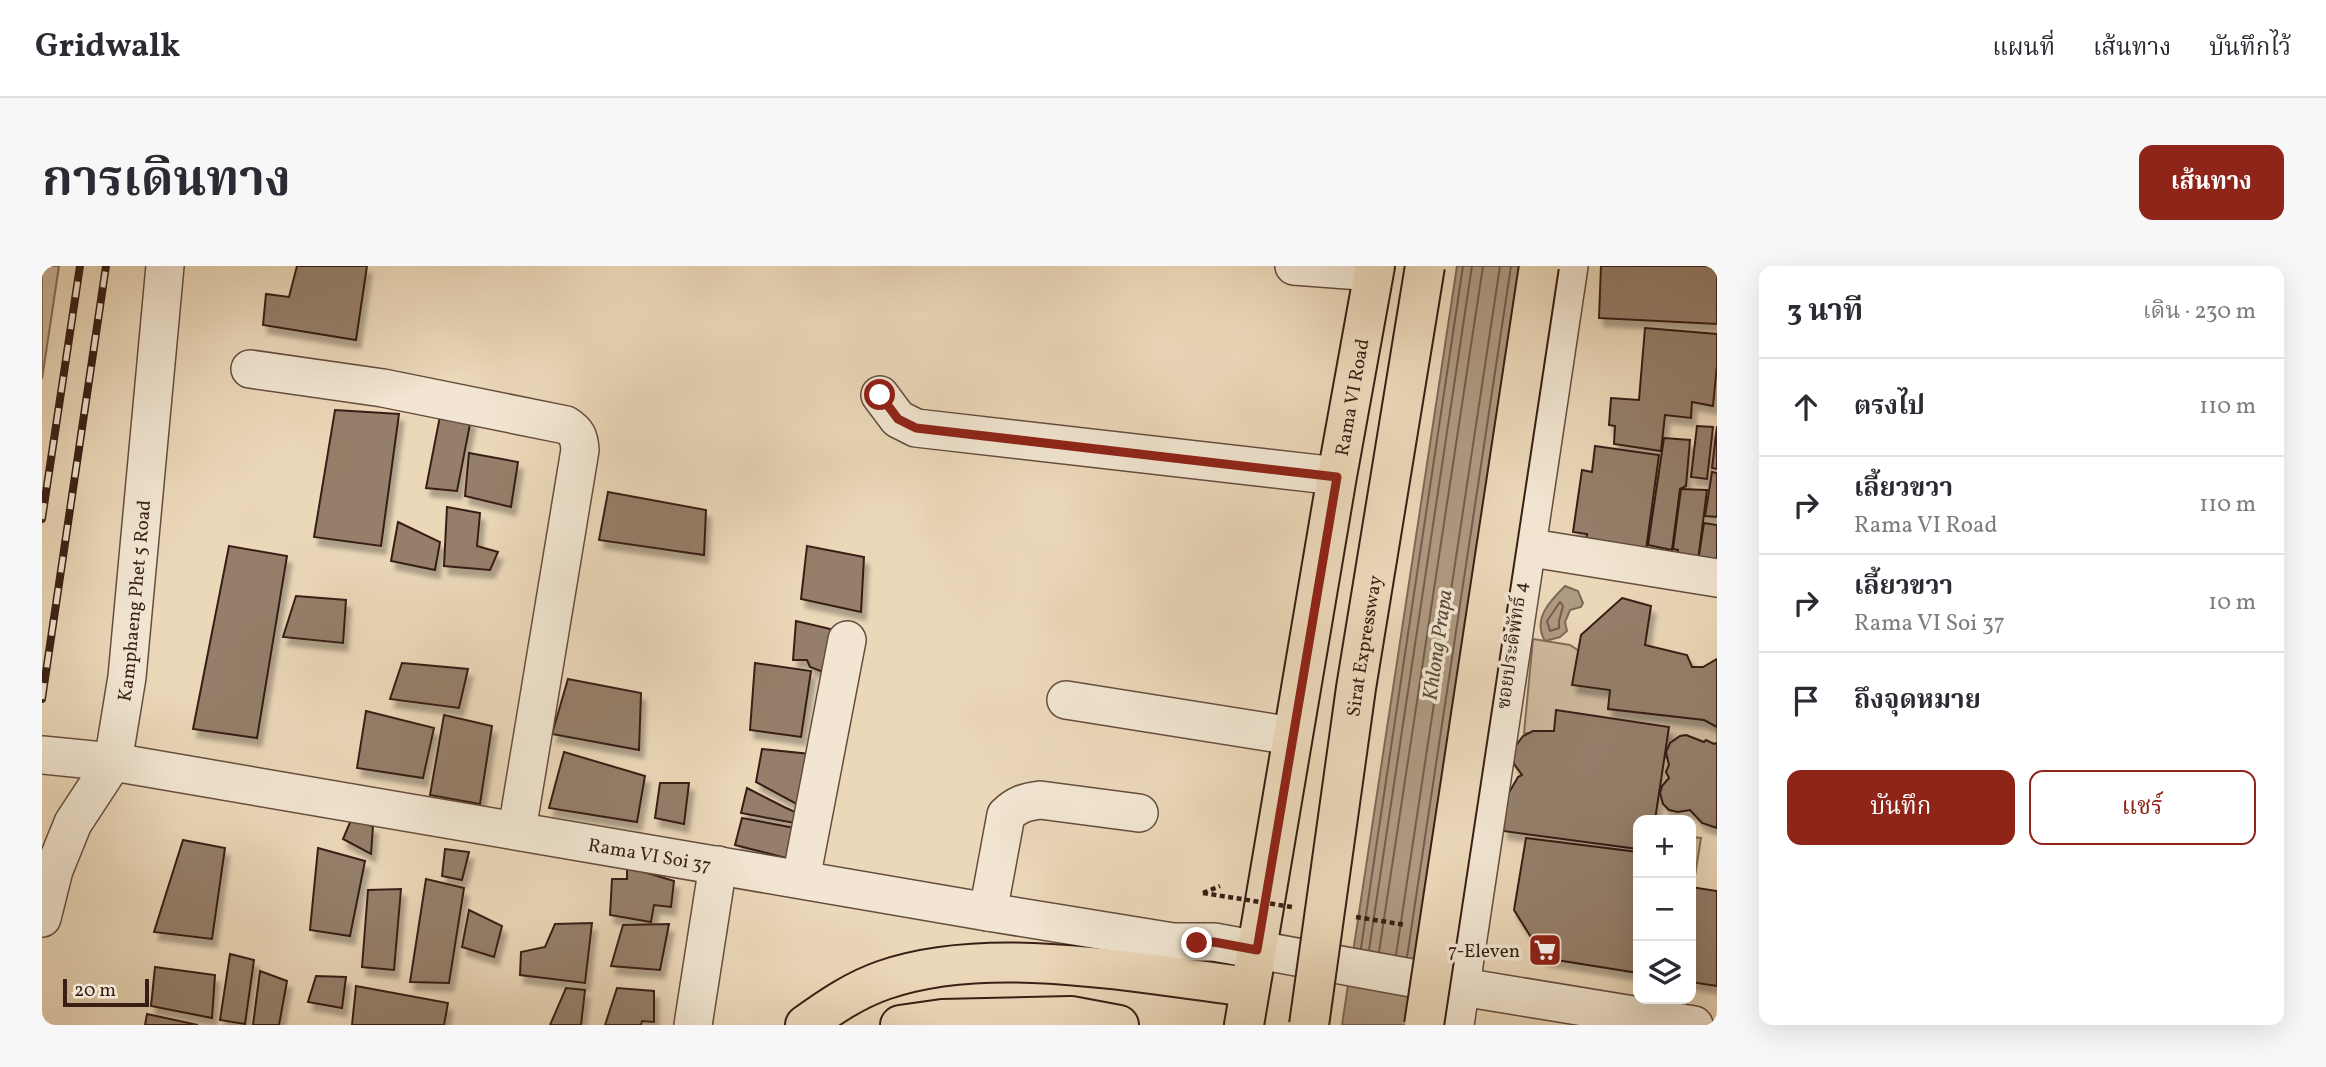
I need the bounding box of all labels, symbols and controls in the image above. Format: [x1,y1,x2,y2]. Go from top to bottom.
text: Gridwalk [35,25,180,71]
text: แผนที่ [1992,32,2055,66]
text: เส้นทาง [2093,32,2171,66]
text: บันทึกไว้ [2209,32,2291,66]
button: เส้นทาง [2139,145,2284,220]
text: การเดินทาง [42,148,291,217]
text: 3 นาที [1787,291,1863,333]
text: เดิน · 230 m [2143,296,2256,328]
street label: Rama VI Road [1330,337,1377,458]
route start [864,379,895,410]
icon: ahead [1787,388,1825,426]
text: ตรงไป [1854,389,1925,425]
text: 110 m [2199,391,2256,423]
text: เลี้ยวขวา [1854,471,1953,507]
icon: right [1787,486,1825,524]
text: 110 m [2199,489,2256,521]
street label: Kamphaeng Phet 5 Road [112,499,158,704]
text: Rama VI Road [1854,510,1997,542]
text: เลี้ยวขวา [1854,569,1953,605]
street label: Sirat Expressway [1341,574,1389,719]
street label: ซอยประดิพัทธ์ 4 [1491,580,1535,711]
icon: right [1787,584,1825,622]
text: 10 m [2208,587,2256,619]
water label: Khlong Prapa [1416,588,1461,702]
text: Rama VI Soi 37 [1854,608,2005,640]
icon: arrive [1787,682,1825,720]
text: ถึงจุดหมาย [1854,683,1981,719]
button: บันทึก [1787,770,2015,845]
button: แชร์ [2029,770,2256,845]
map controls [1633,815,1696,1004]
button: + [1633,815,1696,878]
street label: Rama VI Soi 37 [586,833,713,879]
button: − [1633,878,1696,941]
route end [1181,927,1212,958]
supermarket icon: 7-Eleven [1526,931,1564,969]
place label: 7-Eleven [1448,939,1520,965]
button: layers [1633,941,1696,1004]
scale bar [63,976,149,1008]
text: 20 m [74,978,116,1004]

